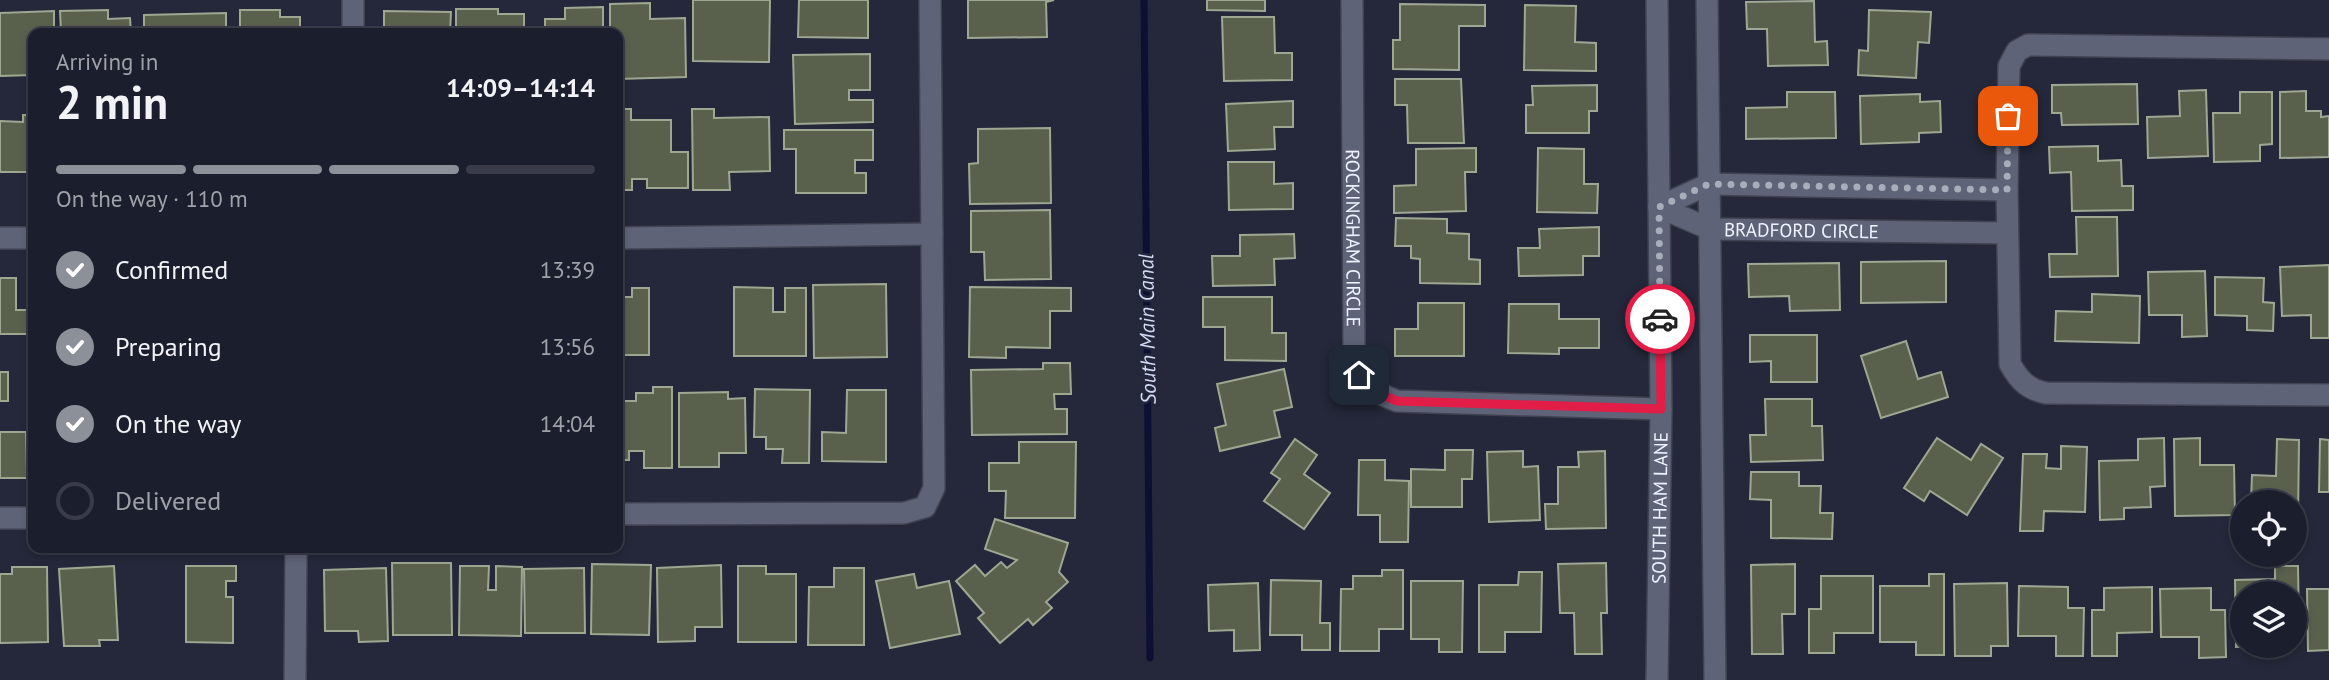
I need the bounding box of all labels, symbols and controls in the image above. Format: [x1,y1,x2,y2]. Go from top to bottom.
text: Arriving in [56,47,158,76]
text: 14:09–14:14 [446,71,595,104]
text: 2 min [56,72,168,132]
pin [1978,86,2038,146]
icon: bag [1989,97,2027,135]
street label: ROCKINGHAM CIRCLE [1341,149,1366,327]
text: On the way · 110 m [56,184,248,213]
street label: BRADFORD CIRCLE [1724,217,1879,243]
icon: check [56,251,94,289]
text: Confirmed [115,253,228,286]
water label: South Main Canal [1132,253,1162,405]
text: 13:39 [540,255,595,284]
courier [1625,284,1695,354]
icon: car [1641,300,1679,338]
icon: check [56,328,94,366]
text: Preparing [115,330,222,363]
text: 13:56 [540,332,595,361]
pin [1329,345,1389,405]
icon: home [1340,356,1378,394]
icon: check [56,405,94,443]
text: On the way [115,407,241,440]
text: 14:04 [540,409,595,438]
street label: SOUTH HAM LANE [1646,432,1673,584]
text: Delivered [115,484,221,517]
map controls [2230,490,2307,658]
button: locate [2230,490,2307,567]
button: layers [2230,581,2307,658]

